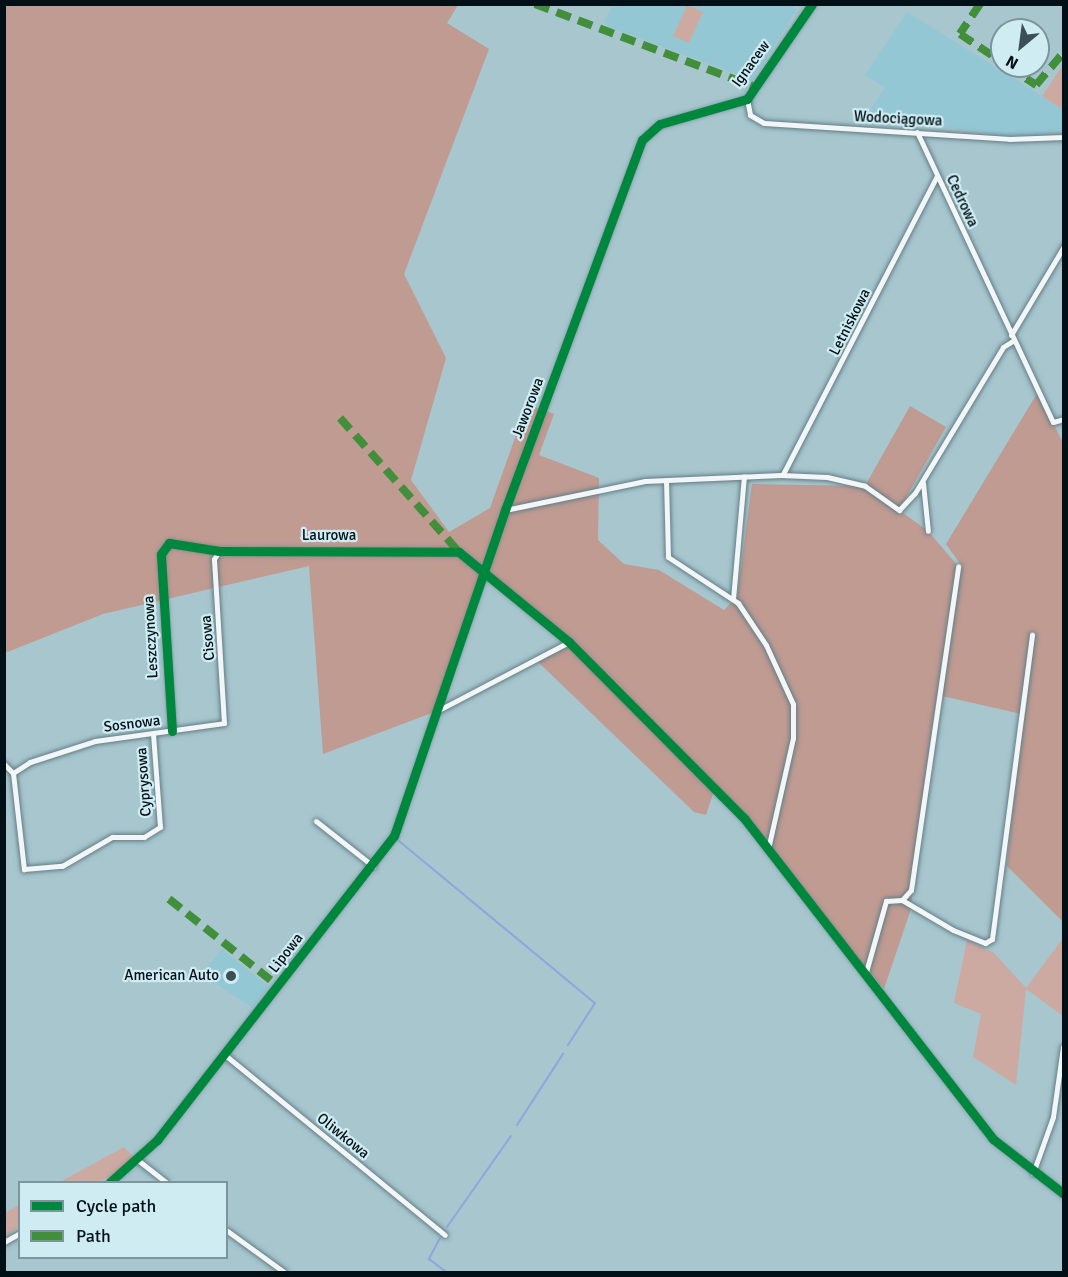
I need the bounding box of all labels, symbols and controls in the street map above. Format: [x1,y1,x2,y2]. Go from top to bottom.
north arrow [990,18,1050,78]
street label: Ignacew [728,37,774,91]
text: N [1003,51,1022,73]
street label: Wodociągowa [853,108,943,130]
street label: Cedrowa [942,172,982,230]
street label: Letniskowa [826,286,874,358]
street label: Jaworowa [508,375,548,441]
street label: Laurowa [302,527,356,545]
street label: Leszczynowa [140,595,162,679]
street label: Cisowa [197,614,219,662]
street label: Sosnowa [103,712,161,736]
street label: Cyprysowa [133,747,155,817]
street label: Lipowa [265,930,307,976]
place label: American Auto [124,967,219,985]
marker: American Auto [224,969,238,983]
street label: Oliwkowa [313,1109,373,1163]
legend [18,1181,228,1259]
text: Cycle path [76,1195,156,1217]
text: Path [76,1225,111,1247]

